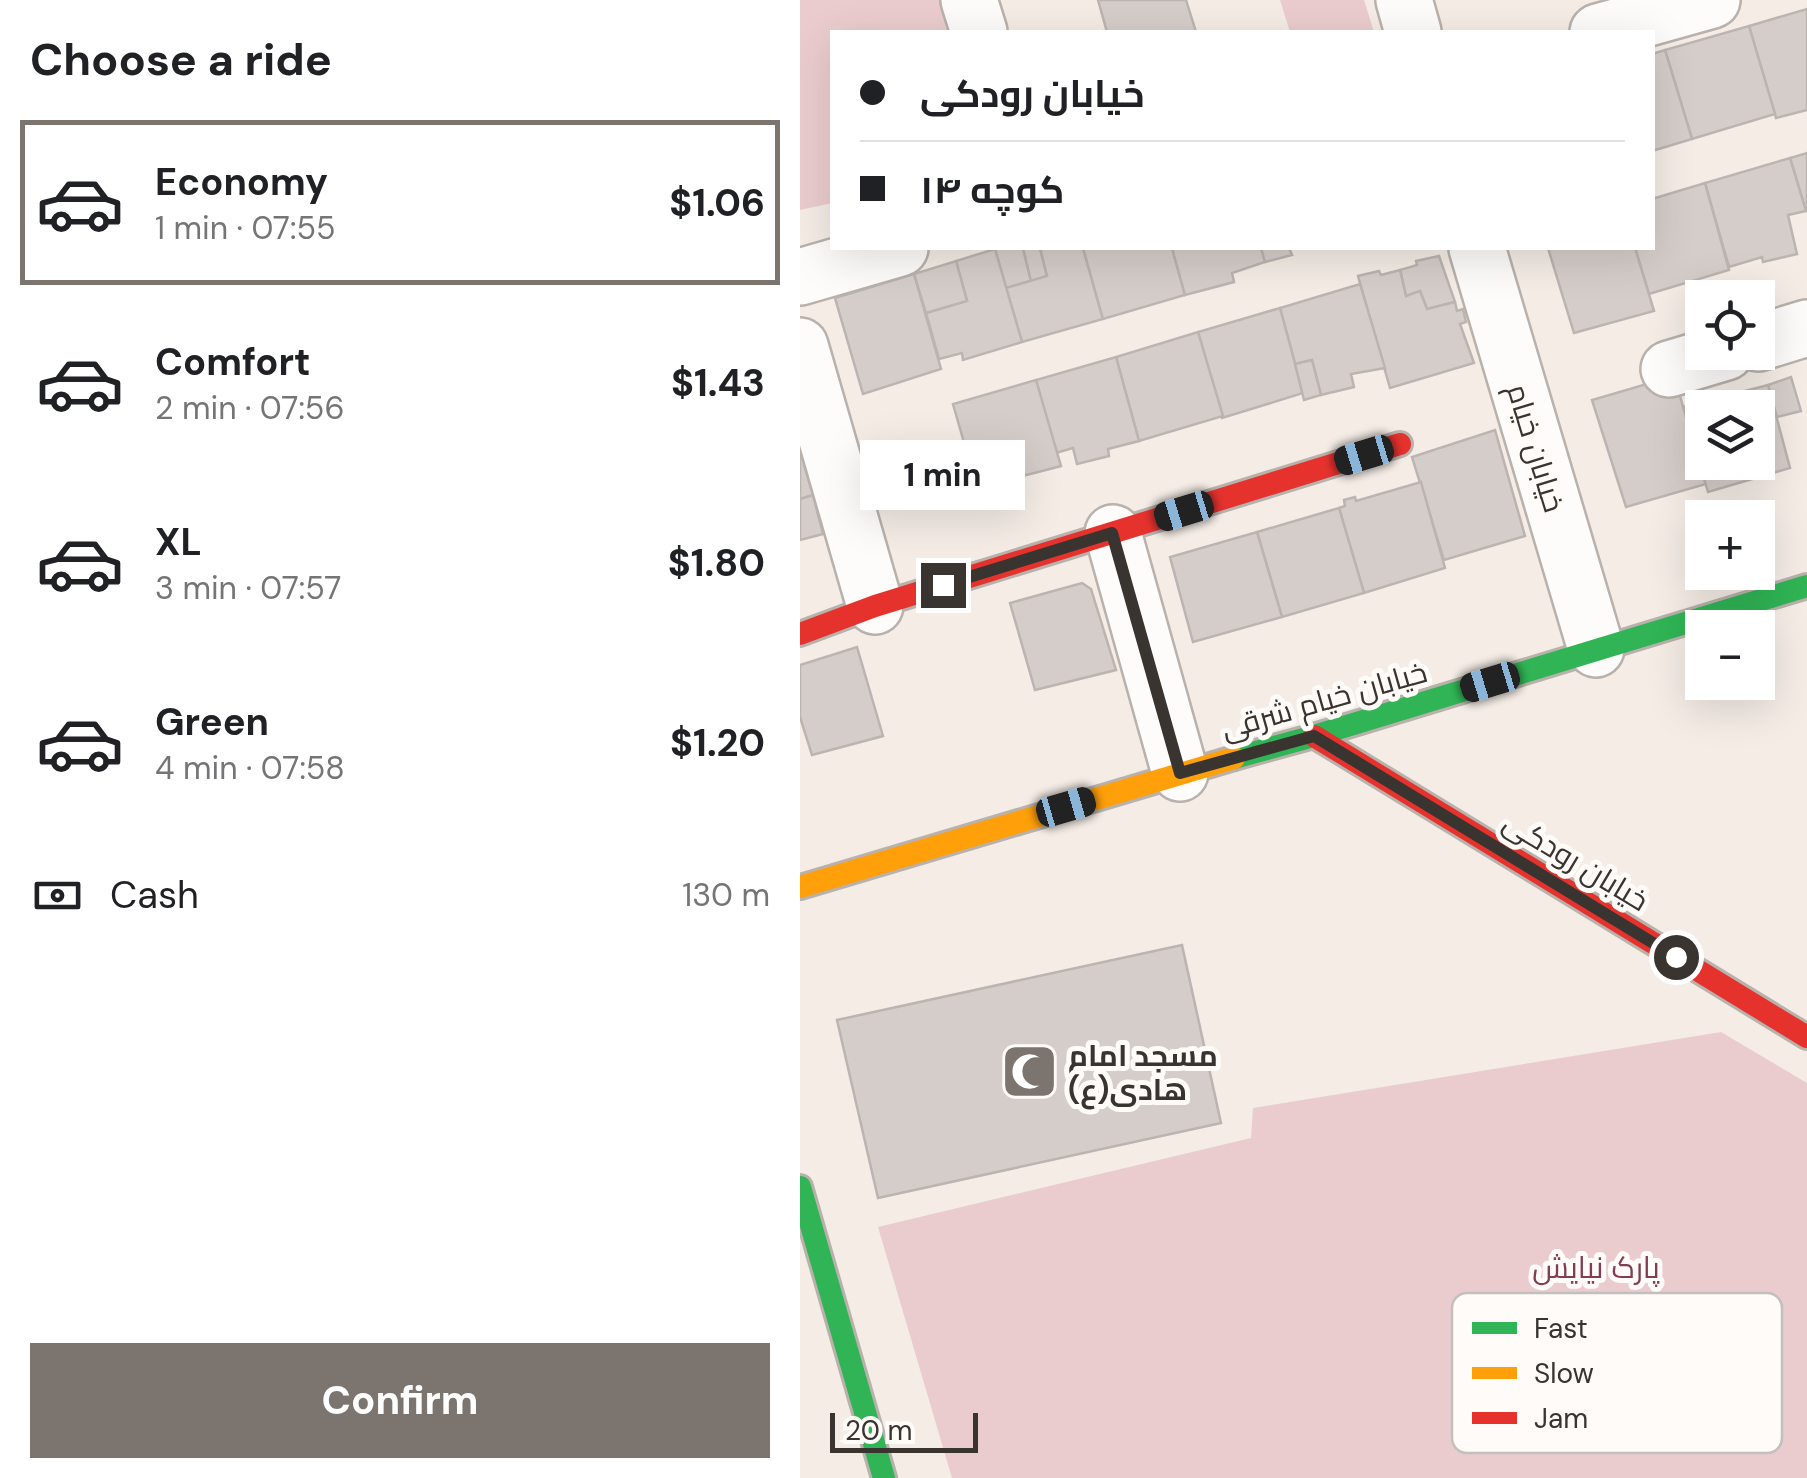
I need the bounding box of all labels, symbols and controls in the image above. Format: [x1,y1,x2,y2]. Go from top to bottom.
text: Choose a ride [30,30,332,89]
text: خیابان رودکی [920,69,1145,119]
text: Economy [155,157,328,207]
icon: car [35,158,125,248]
text: کوچه ۱۴ [920,165,1064,215]
text: $1.06 [669,178,765,228]
text: 1 min · 07:55 [155,207,335,249]
map controls [1685,280,1775,700]
button: locate [1685,280,1775,370]
text: Comfort [155,337,311,387]
icon: car [35,338,125,428]
text: $1.43 [671,358,765,408]
street label: خیابان خیام [1497,379,1574,517]
text: 2 min · 07:56 [155,387,344,429]
button: layers [1685,390,1775,480]
car [1331,432,1397,478]
callout: 1 min [861,440,1026,510]
text: 1 min [904,454,981,496]
car [1151,488,1217,534]
button: + [1685,500,1775,590]
text: XL [155,517,202,567]
icon: car [35,518,125,608]
text: $1.80 [668,538,765,588]
route end [921,563,966,608]
text: 3 min · 07:57 [155,567,341,609]
button: − [1685,610,1775,700]
street label: خیابان خیام شرقی [1217,652,1432,749]
car [1457,659,1523,705]
text: Green [155,697,269,747]
icon: car [35,698,125,788]
text: $1.20 [670,718,765,768]
text: 4 min · 07:58 [155,747,345,789]
car [1033,784,1099,830]
street label: خیابان رودکی [1496,802,1656,920]
icon: cash [30,868,85,923]
text: Cash [110,870,199,920]
text: 130 m [682,874,770,916]
route start [1654,935,1699,980]
place label: مسجد امام هادی(ع) [1068,1036,1218,1110]
mosque icon: مسجد امام هادی(ع) [999,1042,1059,1102]
park label: پارک نیایش [1532,1248,1660,1287]
legend [1452,1293,1782,1453]
text: Fast [1534,1310,1588,1347]
button: Confirm [30,1343,770,1458]
text: Slow [1534,1355,1594,1392]
text: Jam [1534,1400,1588,1437]
scale bar [830,1408,978,1452]
text: 20 m [845,1412,912,1449]

